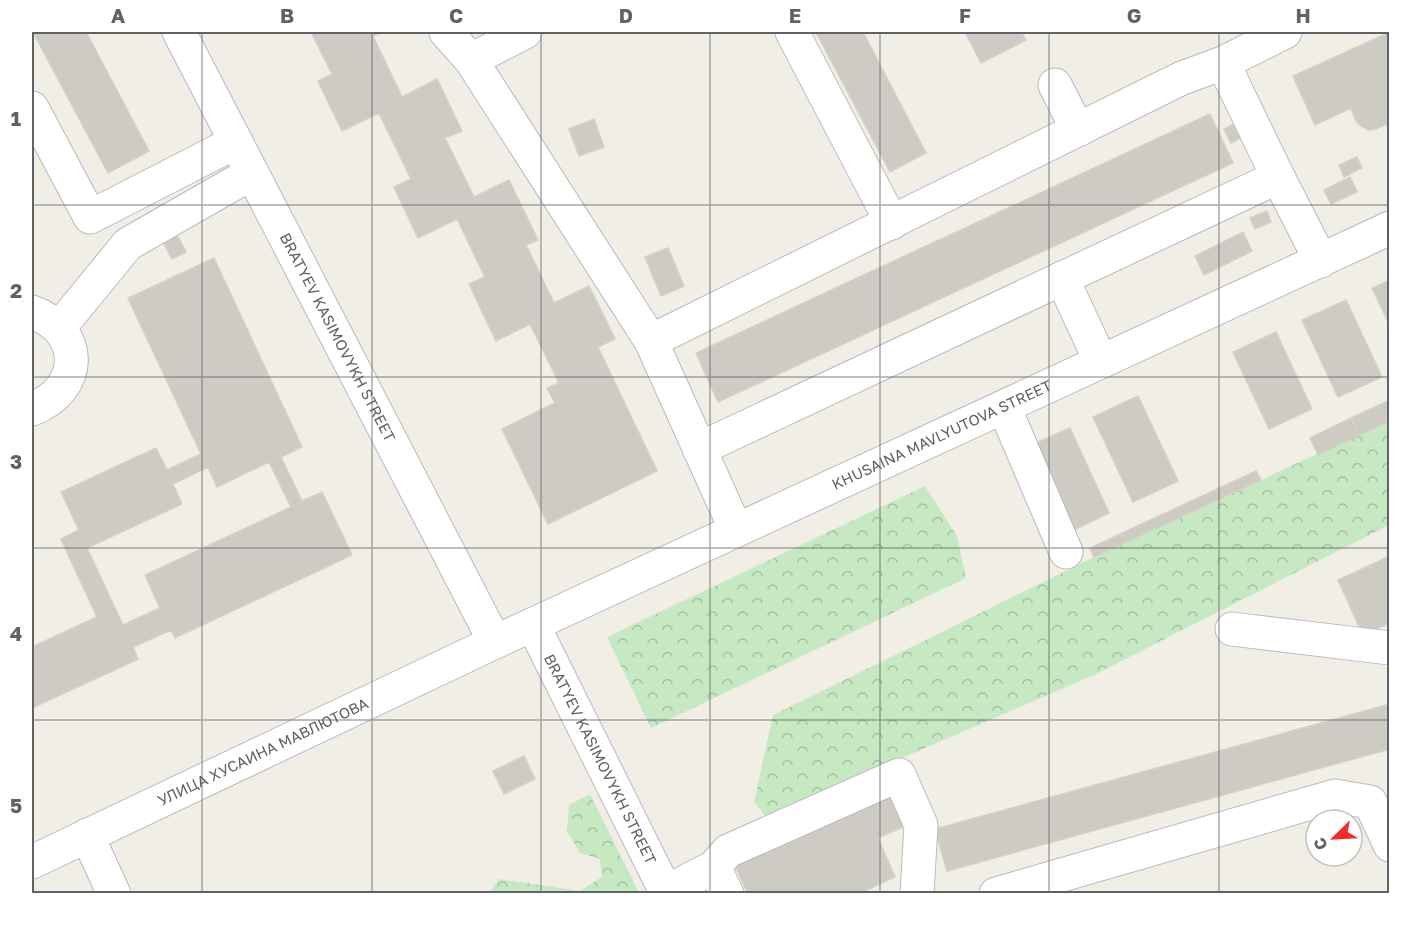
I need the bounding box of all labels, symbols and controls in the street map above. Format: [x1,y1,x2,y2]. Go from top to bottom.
text: A [111,3,125,27]
text: B [280,3,294,27]
text: C [449,3,463,27]
text: D [619,3,633,27]
text: E [789,3,801,27]
text: F [959,3,971,27]
text: G [1127,3,1141,27]
text: H [1295,3,1311,27]
text: 1 [11,106,21,130]
street label: BRATYEV KASIMOVYKH STREET [277,230,400,444]
text: 2 [10,278,22,302]
street label: KHUSAINA MAVLYUTOVA STREET [829,376,1054,493]
text: 3 [10,449,22,473]
text: 4 [10,621,22,645]
street label: BRATYEV KASIMOVYKH STREET [541,651,661,867]
street label: УЛИЦА ХУСАИНА МАВЛЮТОВА [155,694,371,809]
text: 5 [10,793,22,817]
north arrow [1304,808,1364,868]
text: С [1309,835,1332,853]

